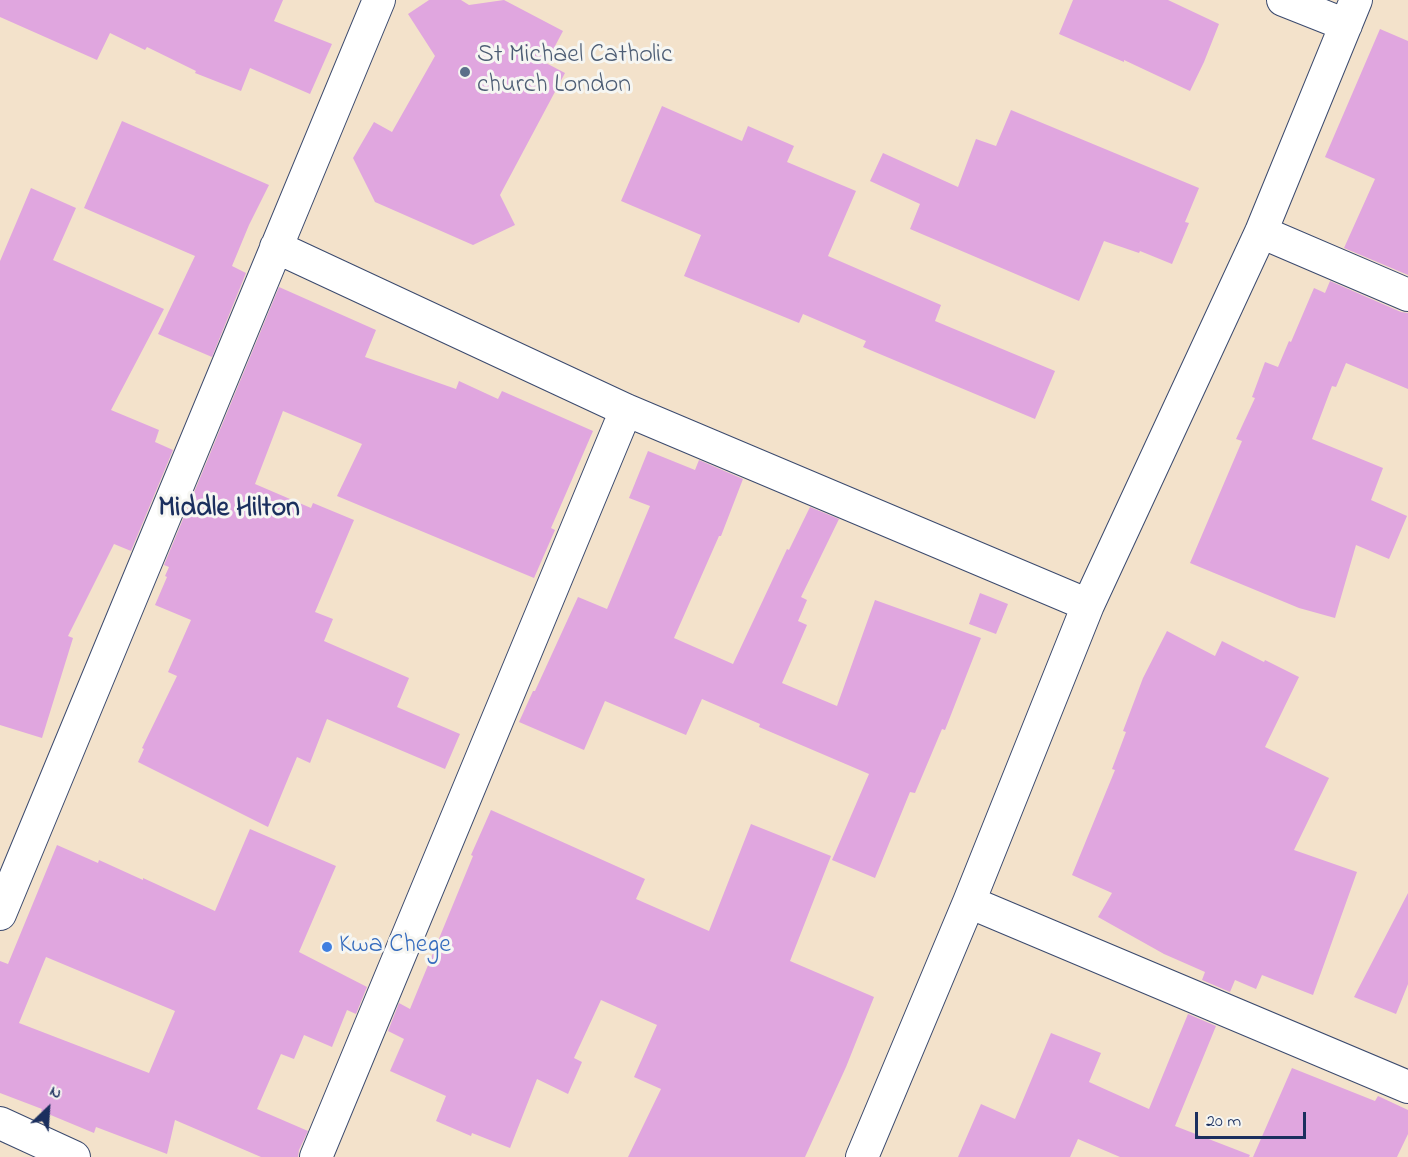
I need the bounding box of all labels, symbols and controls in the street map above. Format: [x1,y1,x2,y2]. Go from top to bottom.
place label: St Michael Catholic church London [477,41,673,102]
marker: St Michael Catholic church London [458,65,472,79]
district label: Middle Hilton [158,493,300,527]
place label: Kwa Chege [339,931,451,963]
marker: Kwa Chege [320,940,334,954]
north arrow [18,1079,78,1139]
text: N [46,1080,66,1106]
scale bar [1198,1100,1309,1138]
text: 20 m [1206,1109,1241,1135]

